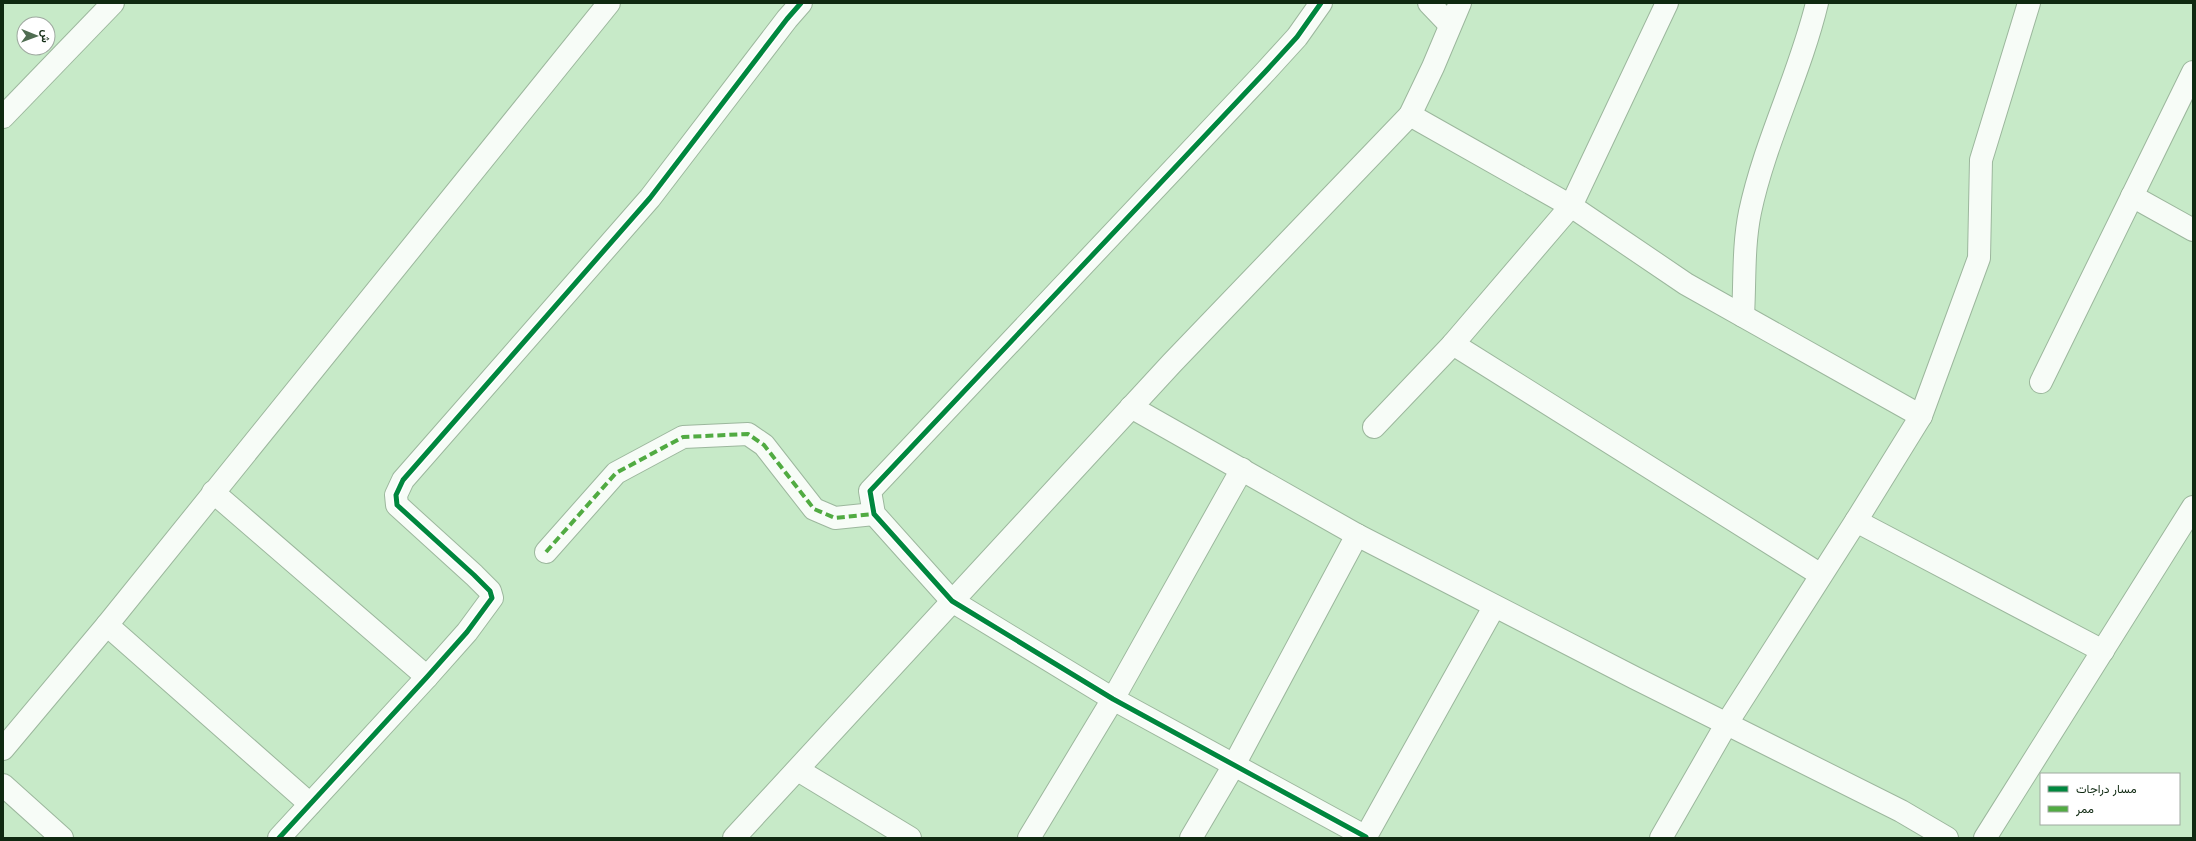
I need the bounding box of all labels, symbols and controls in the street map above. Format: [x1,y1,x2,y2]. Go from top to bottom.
north arrow [16,16,56,56]
text: ش [39,29,52,43]
legend [2040,773,2180,825]
text: مسار دراجات [2076,782,2137,797]
text: ممر [2075,802,2094,817]

